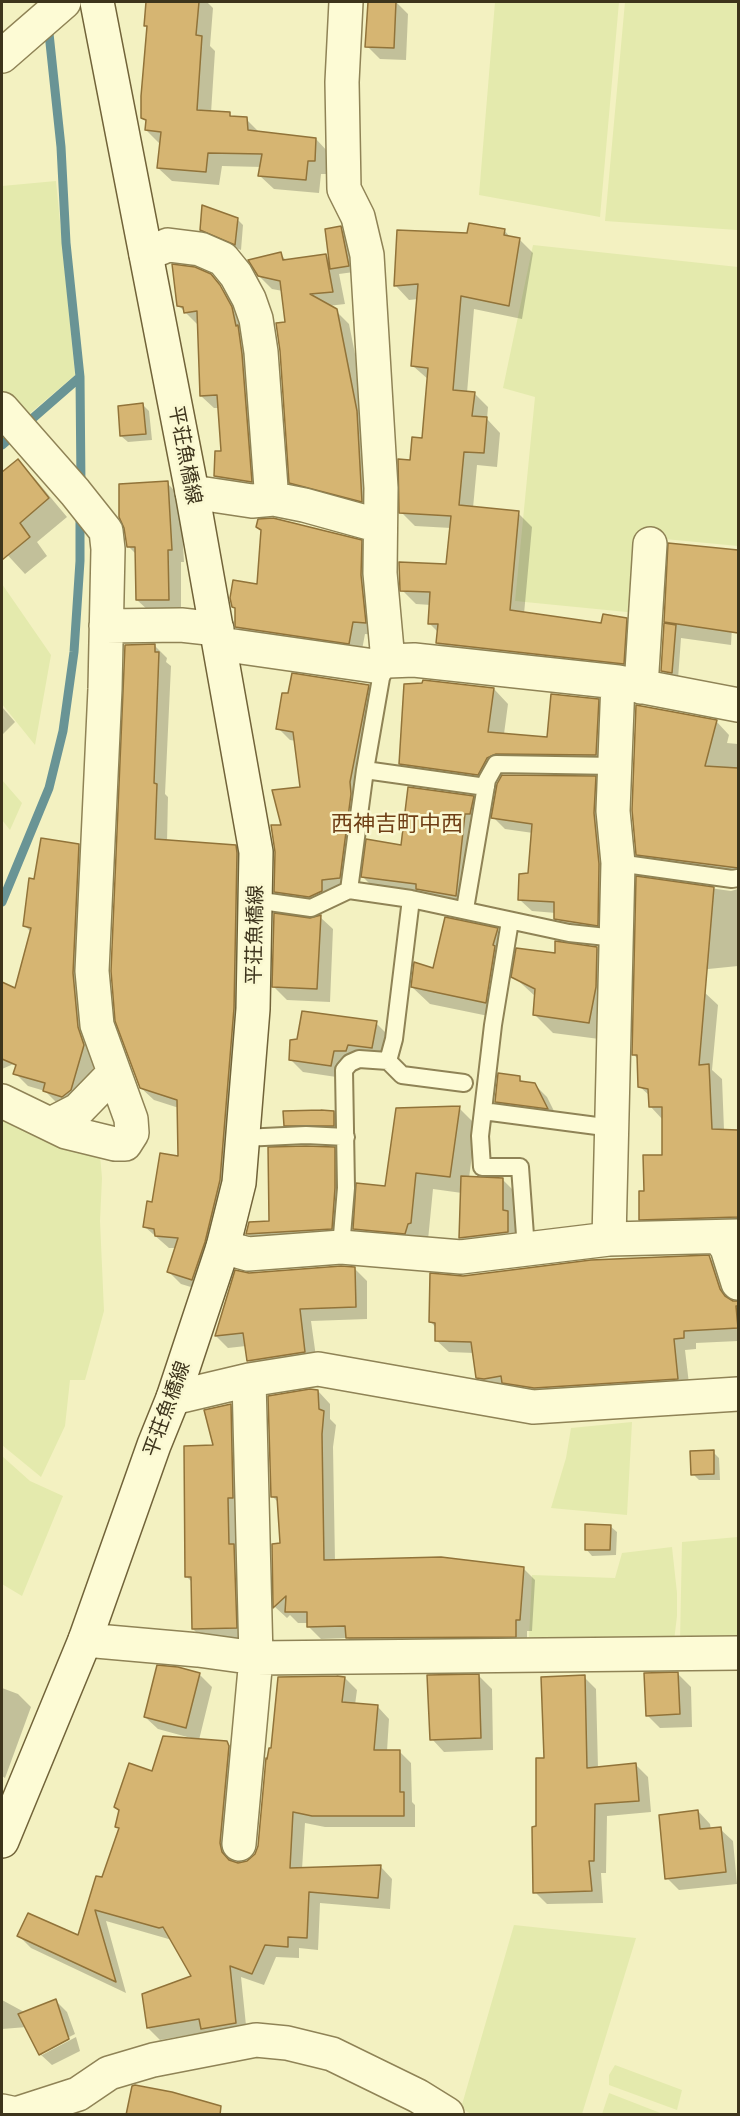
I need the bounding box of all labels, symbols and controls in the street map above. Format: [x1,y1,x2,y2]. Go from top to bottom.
street label: 平荘魚橋線 [164,404,206,506]
district label: 西神吉町中西 [331,811,463,837]
street label: 平荘魚橋線 [242,885,268,985]
street label: 平荘魚橋線 [139,1358,195,1460]

